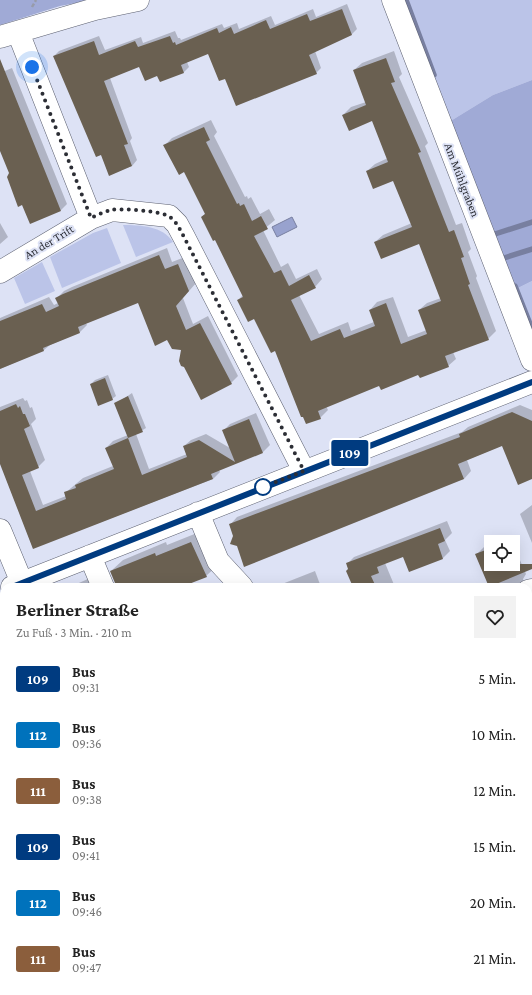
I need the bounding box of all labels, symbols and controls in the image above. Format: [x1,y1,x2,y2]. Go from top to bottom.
your location [22,57,42,77]
street label: Am Mühlgraben [442,141,483,219]
street label: An der Trift [22,221,77,262]
line badge: 109 [327,440,373,466]
text: 109 [339,445,361,461]
unlabelled marker [254,478,272,496]
map controls [484,535,520,571]
button: locate [484,535,520,571]
button: heart [474,596,516,638]
text: Berliner Straße [16,599,139,620]
text: Zu Fuß · 3 Min. · 210 m [16,625,132,640]
text: Bus [72,664,95,680]
text: 109 [27,671,49,687]
text: 5 Min. [478,671,516,687]
text: 09:31 [72,680,99,695]
text: Bus [72,720,95,736]
text: 112 [29,727,47,743]
text: 10 Min. [472,727,516,743]
text: 09:36 [72,736,102,751]
text: Bus [72,776,95,792]
text: 111 [30,783,46,799]
text: 12 Min. [473,783,516,799]
text: 09:38 [72,792,102,807]
text: Bus [72,832,95,848]
text: 109 [27,839,49,855]
text: 15 Min. [473,839,516,855]
text: 09:41 [72,848,100,863]
text: Bus [72,888,95,904]
text: 112 [29,895,47,911]
text: 20 Min. [470,895,516,911]
text: 09:46 [72,904,102,919]
text: Bus [72,944,95,960]
text: 111 [30,951,46,967]
text: 21 Min. [473,951,516,967]
text: 09:47 [72,960,101,975]

